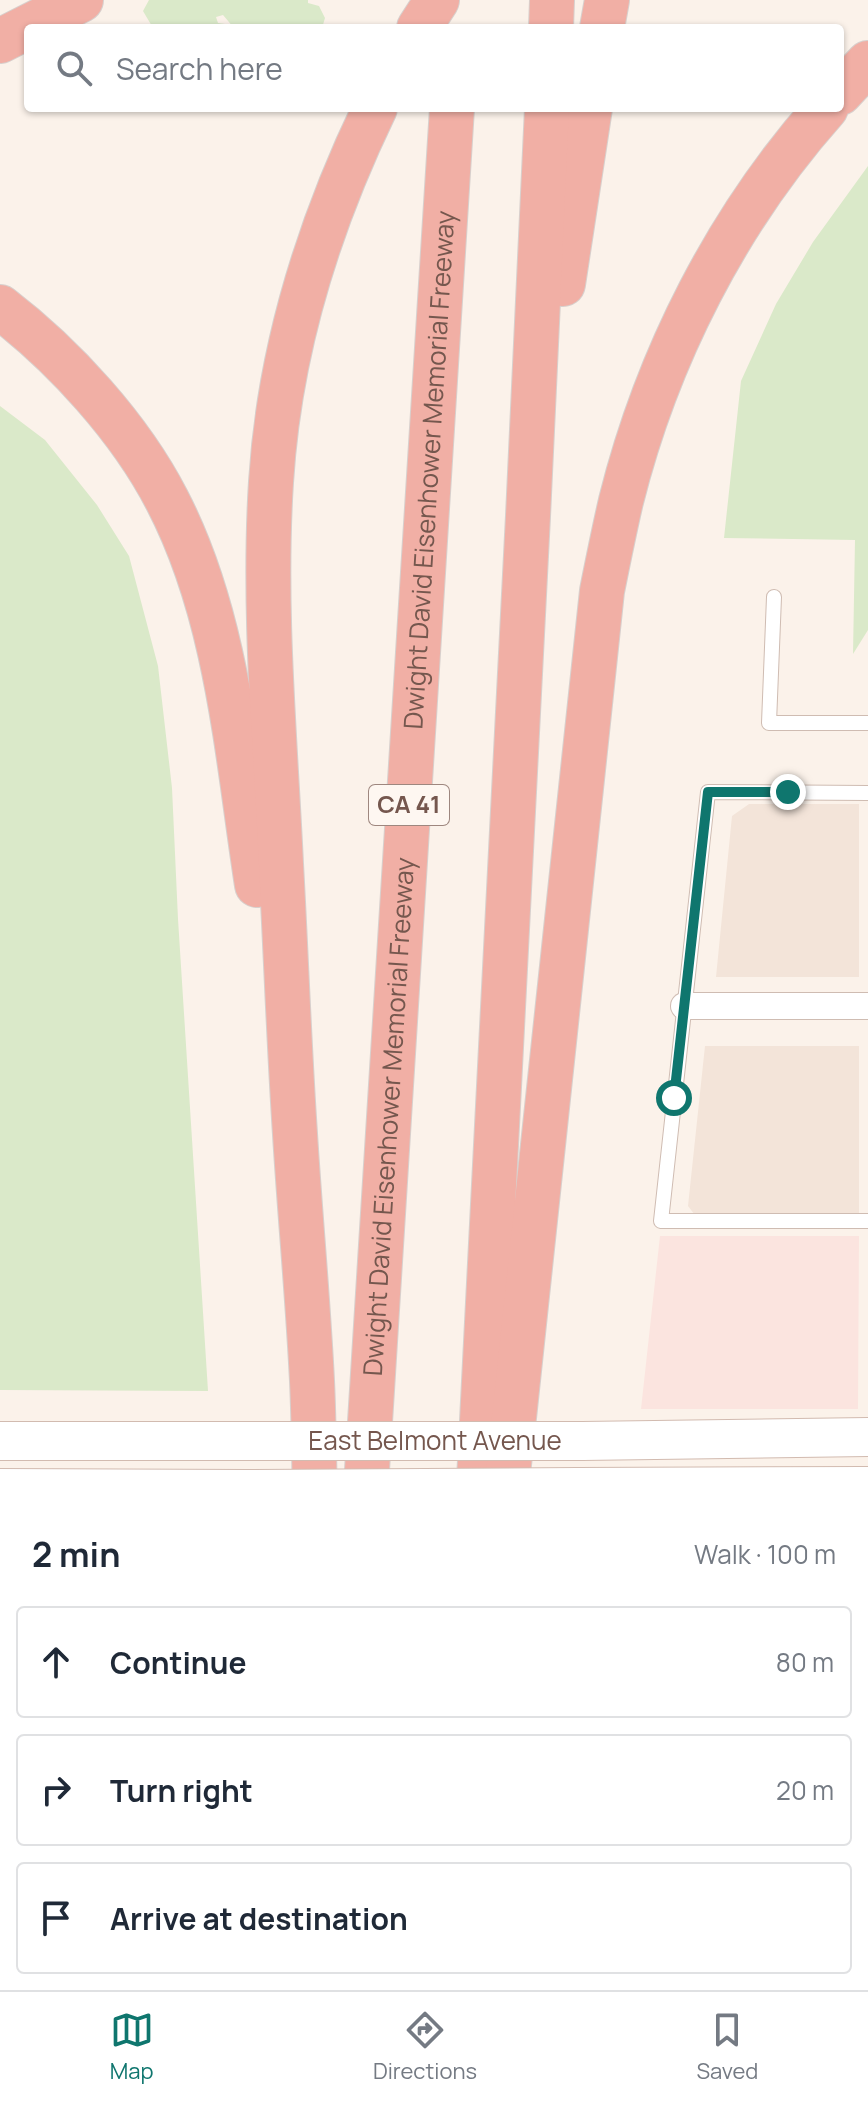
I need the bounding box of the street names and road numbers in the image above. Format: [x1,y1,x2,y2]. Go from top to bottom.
street label: Dwight David Eisenhower Memorial Freeway [394,209,463,730]
road number: CA 41 [369,785,449,825]
street label: Dwight David Eisenhower Memorial Freeway [354,856,422,1377]
street label: East Belmont Avenue [308,1422,562,1458]

